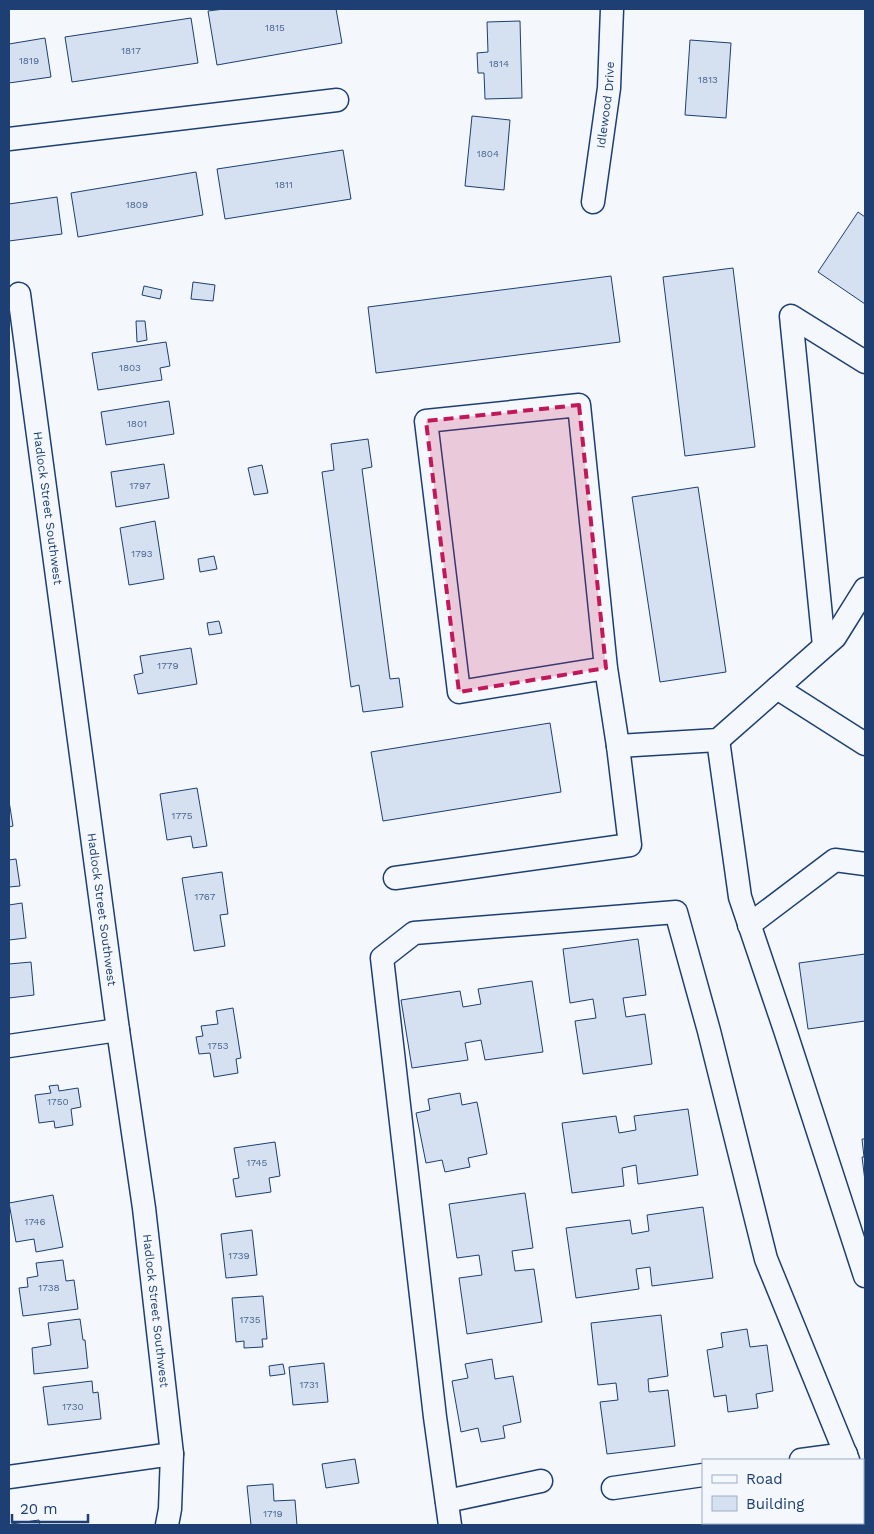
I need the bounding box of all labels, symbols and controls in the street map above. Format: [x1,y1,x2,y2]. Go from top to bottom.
house number: 1815 [265,22,285,33]
house number: 1817 [121,45,141,56]
house number: 1819 [19,55,39,66]
house number: 1814 [489,58,509,69]
street label: Idlewood Drive [594,61,617,149]
house number: 1813 [698,74,718,85]
house number: 1804 [477,148,499,159]
house number: 1811 [275,179,293,190]
house number: 1809 [126,199,148,210]
house number: 1803 [119,362,141,373]
house number: 1801 [127,418,147,429]
street label: Hadlock Street Southwest [31,431,65,586]
house number: 1797 [129,480,151,491]
house number: 1793 [131,548,153,559]
house number: 1779 [157,660,179,671]
house number: 1775 [172,810,193,821]
street label: Hadlock Street Southwest [85,832,119,987]
house number: 1767 [195,891,216,902]
house number: 1753 [207,1040,229,1051]
house number: 1750 [47,1096,69,1107]
house number: 1745 [247,1157,268,1168]
house number: 1746 [24,1216,46,1227]
street label: Hadlock Street Southwest [140,1233,171,1388]
house number: 1739 [228,1250,250,1261]
house number: 1738 [38,1282,60,1293]
house number: 1735 [239,1314,261,1325]
house number: 1731 [299,1379,319,1390]
house number: 1730 [62,1401,84,1412]
legend [702,1459,864,1524]
text: Road [746,1470,783,1488]
scale bar [12,1492,89,1524]
text: Building [746,1495,804,1513]
text: 20 m [20,1500,58,1518]
house number: 1719 [263,1508,283,1519]

